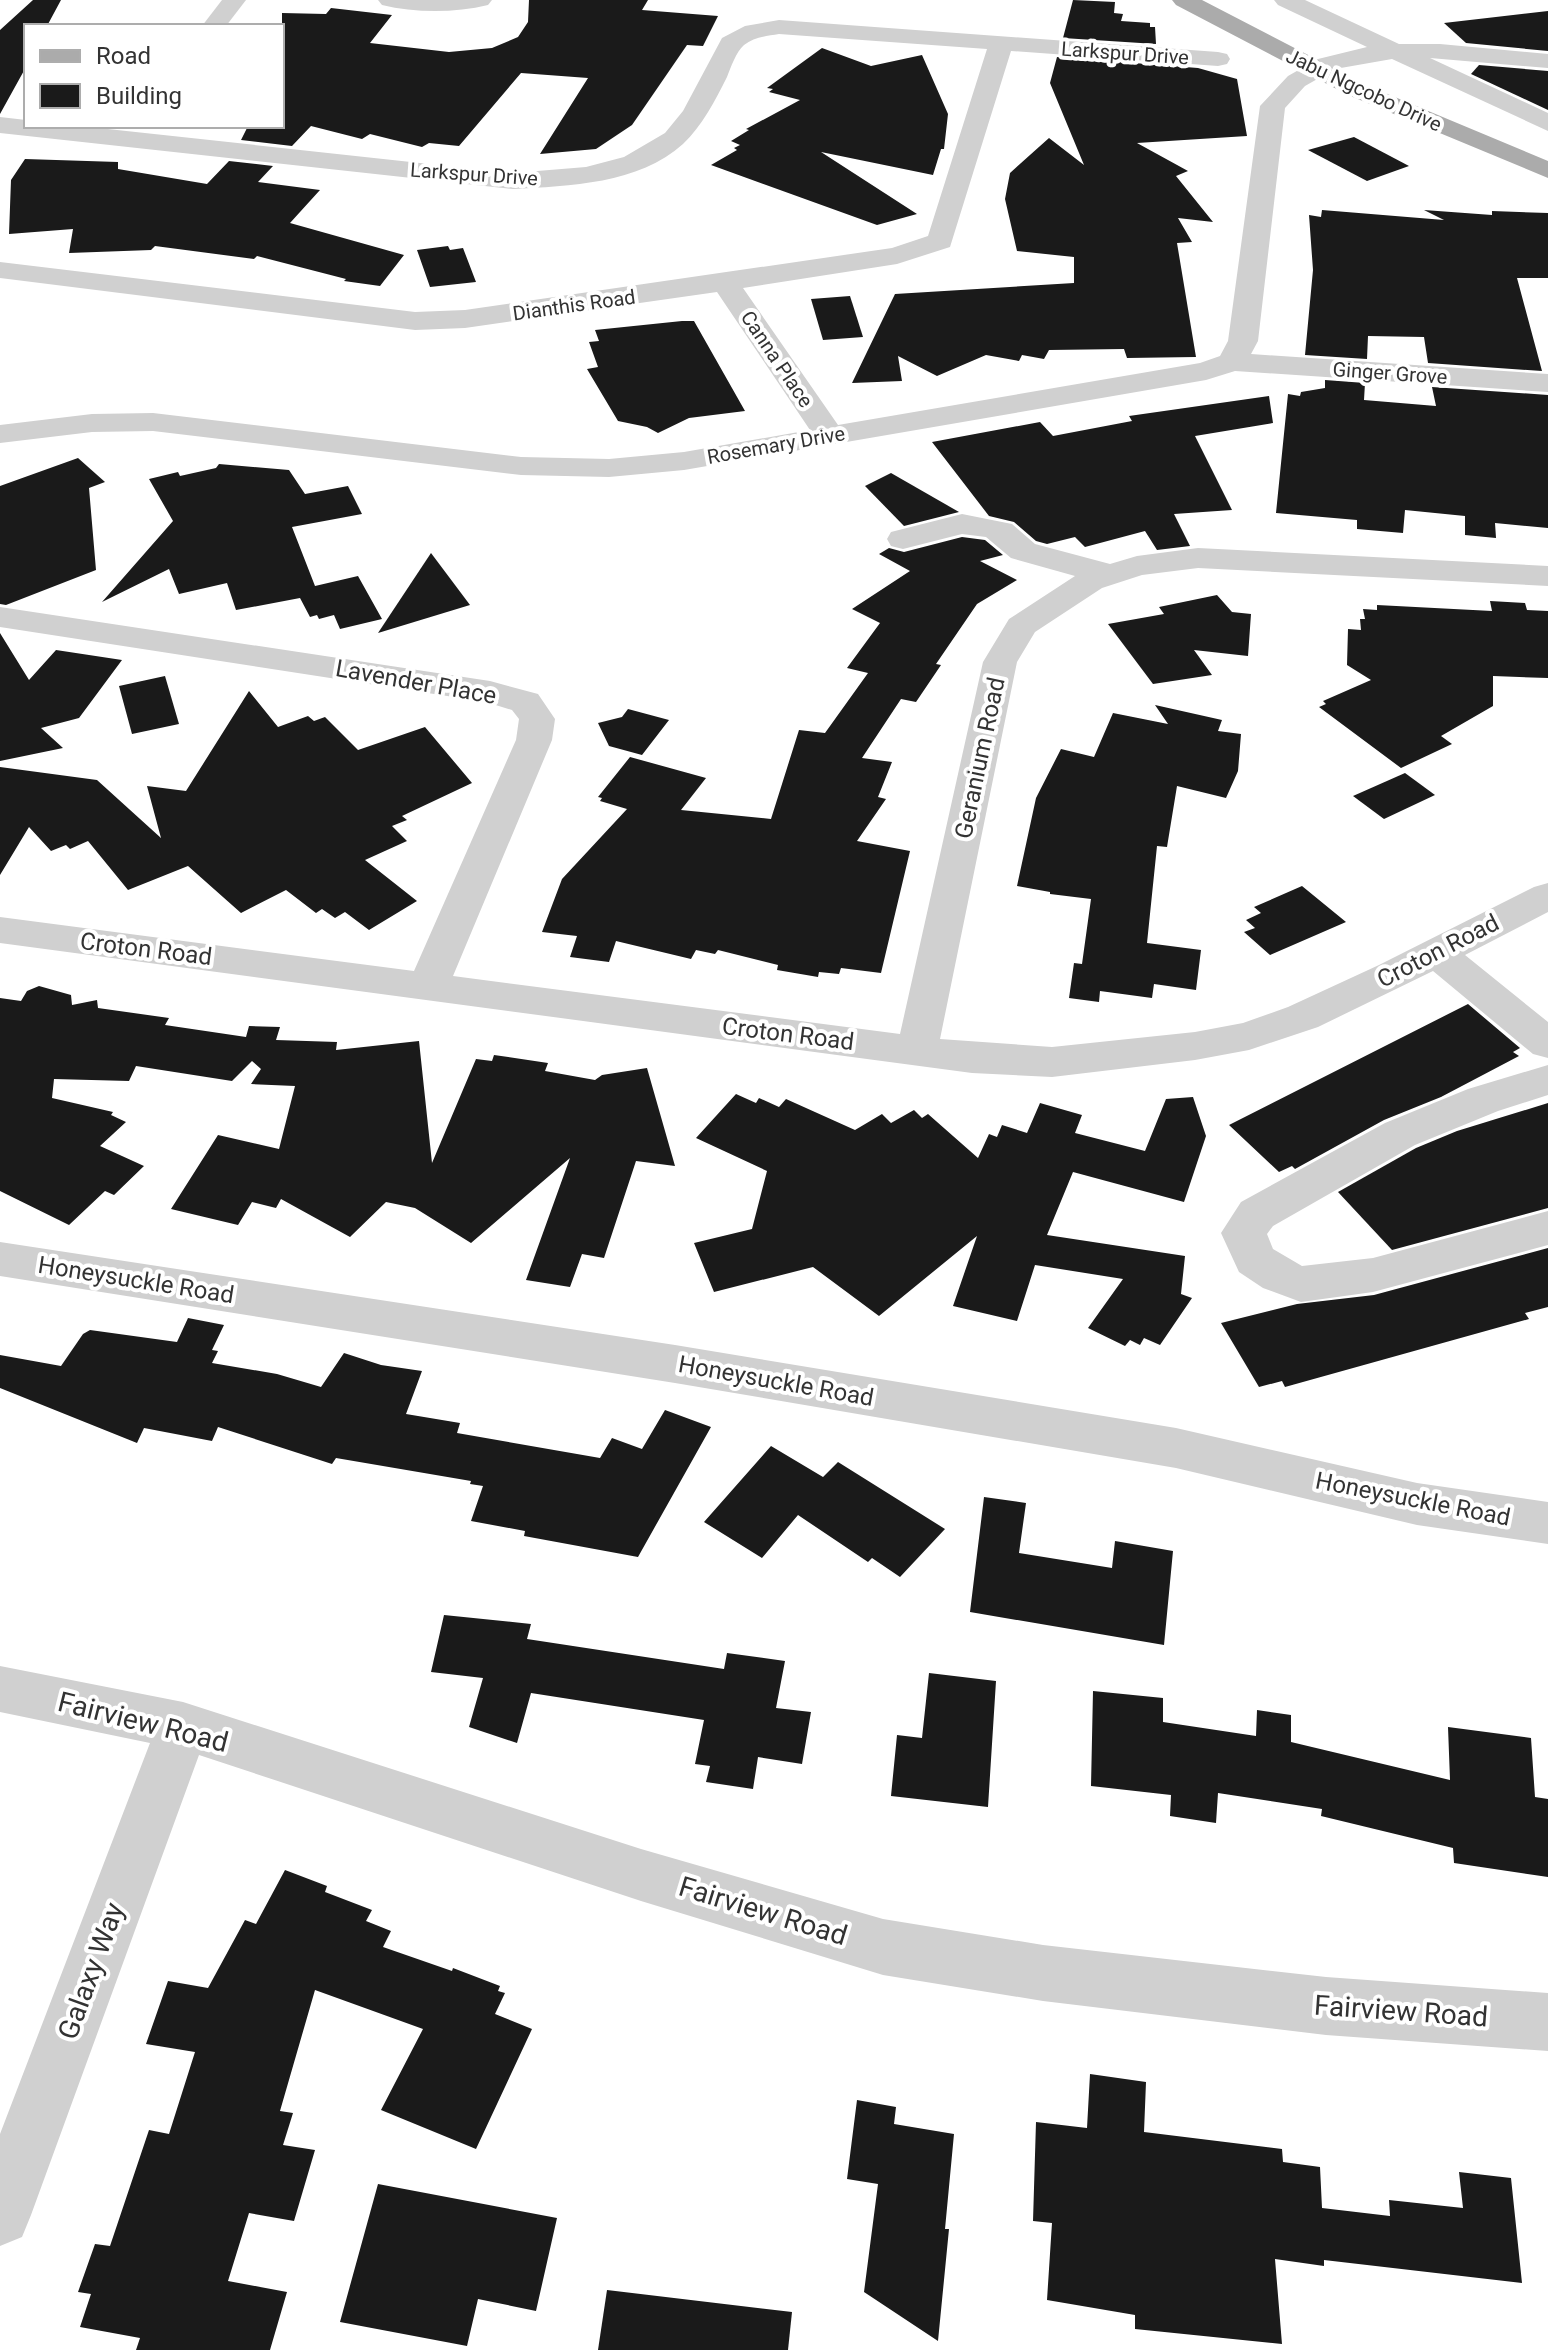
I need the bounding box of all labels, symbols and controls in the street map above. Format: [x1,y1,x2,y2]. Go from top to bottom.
legend [24,24,284,128]
street label: Larkspur Drive [1060,37,1190,69]
text: Road [96,42,151,70]
street label: Jabu Ngcobo Drive [1282,43,1446,137]
text: Building [96,82,182,110]
street label: Larkspur Drive [409,158,539,190]
street label: Dianthis Road [511,285,637,325]
street label: Canna Place [736,306,818,412]
street label: Ginger Grove [1332,357,1448,389]
street label: Rosemary Drive [705,421,847,469]
street label: Lavender Place [333,654,499,710]
street label: Geranium Road [949,675,1011,841]
street label: Croton Road [1372,908,1504,994]
street label: Croton Road [78,927,214,971]
street label: Croton Road [720,1012,856,1056]
street label: Honeysuckle Road [36,1251,236,1309]
street label: Honeysuckle Road [676,1350,876,1412]
street label: Honeysuckle Road [1313,1466,1513,1532]
street label: Fairview Road [54,1685,232,1759]
street label: Fairview Road [675,1870,851,1952]
street label: Galaxy Way [51,1898,131,2044]
street label: Fairview Road [1313,1988,1489,2034]

